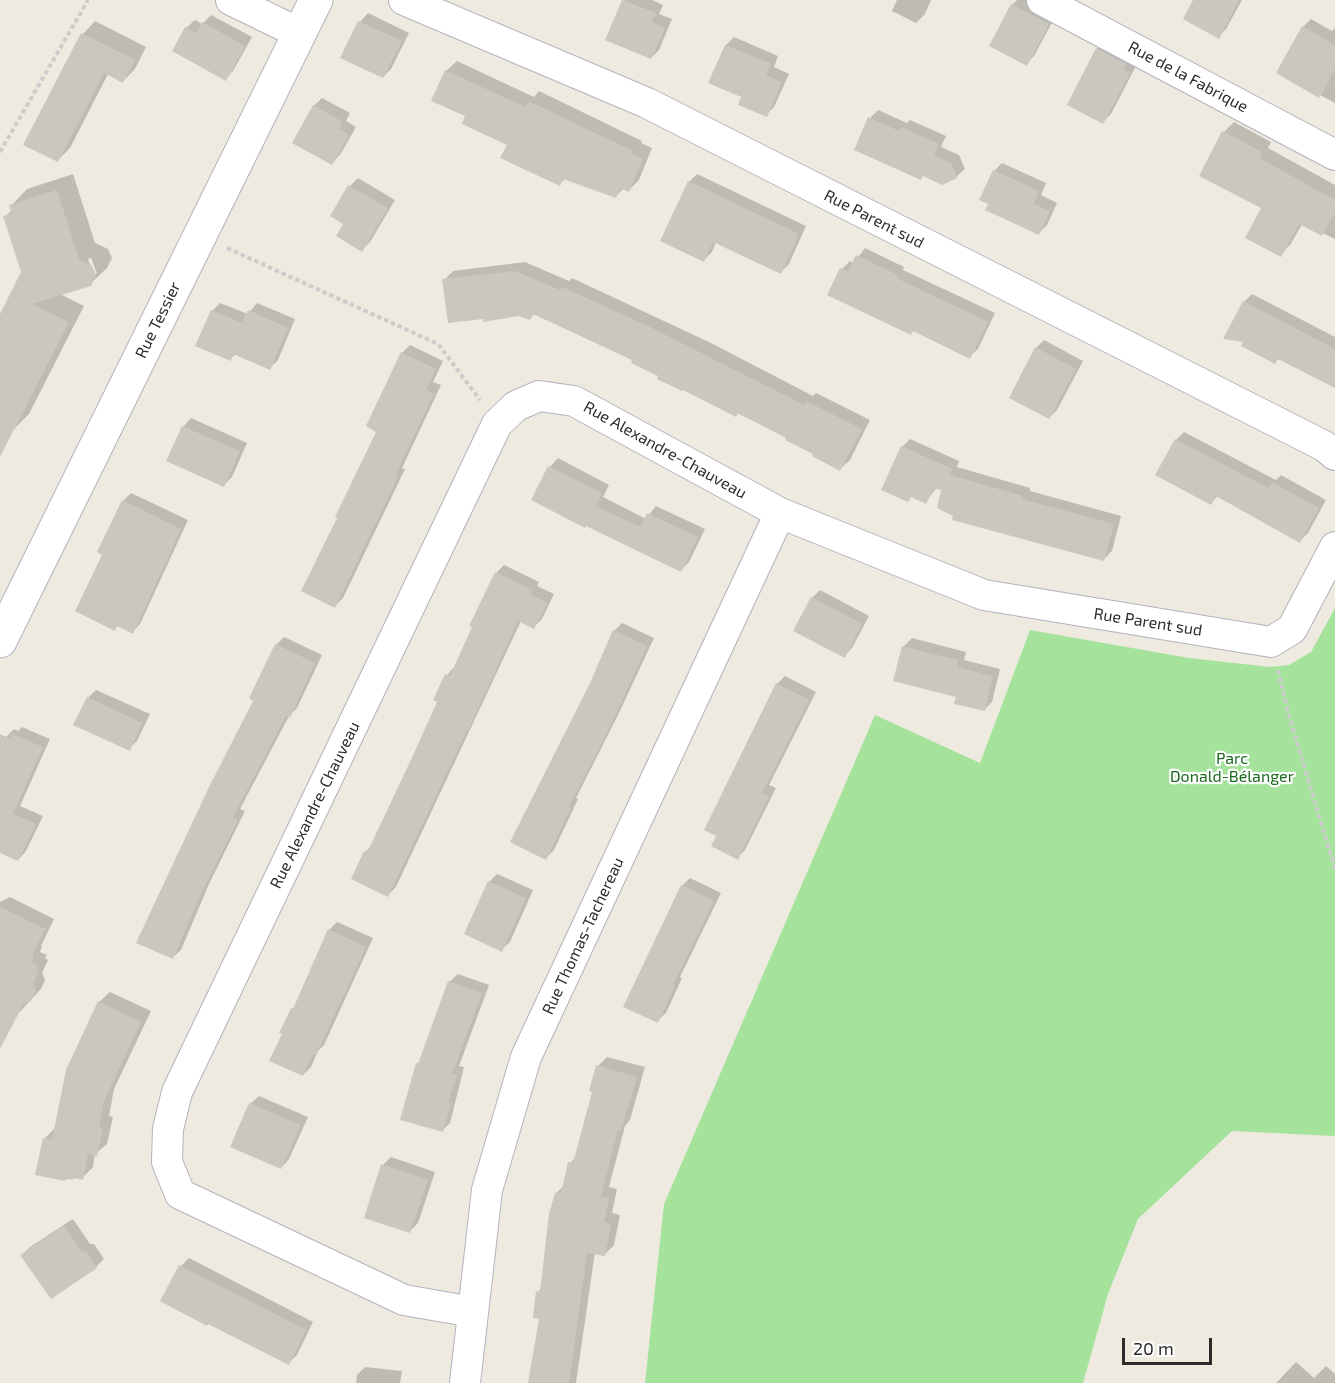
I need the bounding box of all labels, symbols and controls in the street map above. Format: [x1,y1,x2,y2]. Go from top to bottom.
street label: Rue de la Fabrique [1125,37,1251,117]
street label: Rue Parent sud [821,186,927,252]
street label: Rue Tessier [131,279,185,361]
street label: Rue Alexandre-Chauveau [580,397,750,503]
street label: Rue Parent sud [1092,604,1204,640]
street label: Rue Alexandre-Chauveau [266,718,364,892]
park label: Parc Donald-Bélanger [1170,749,1294,787]
street label: Rue Thomas-Tachereau [538,854,628,1018]
scale bar [1125,1326,1215,1364]
text: 20 m [1133,1337,1174,1359]

